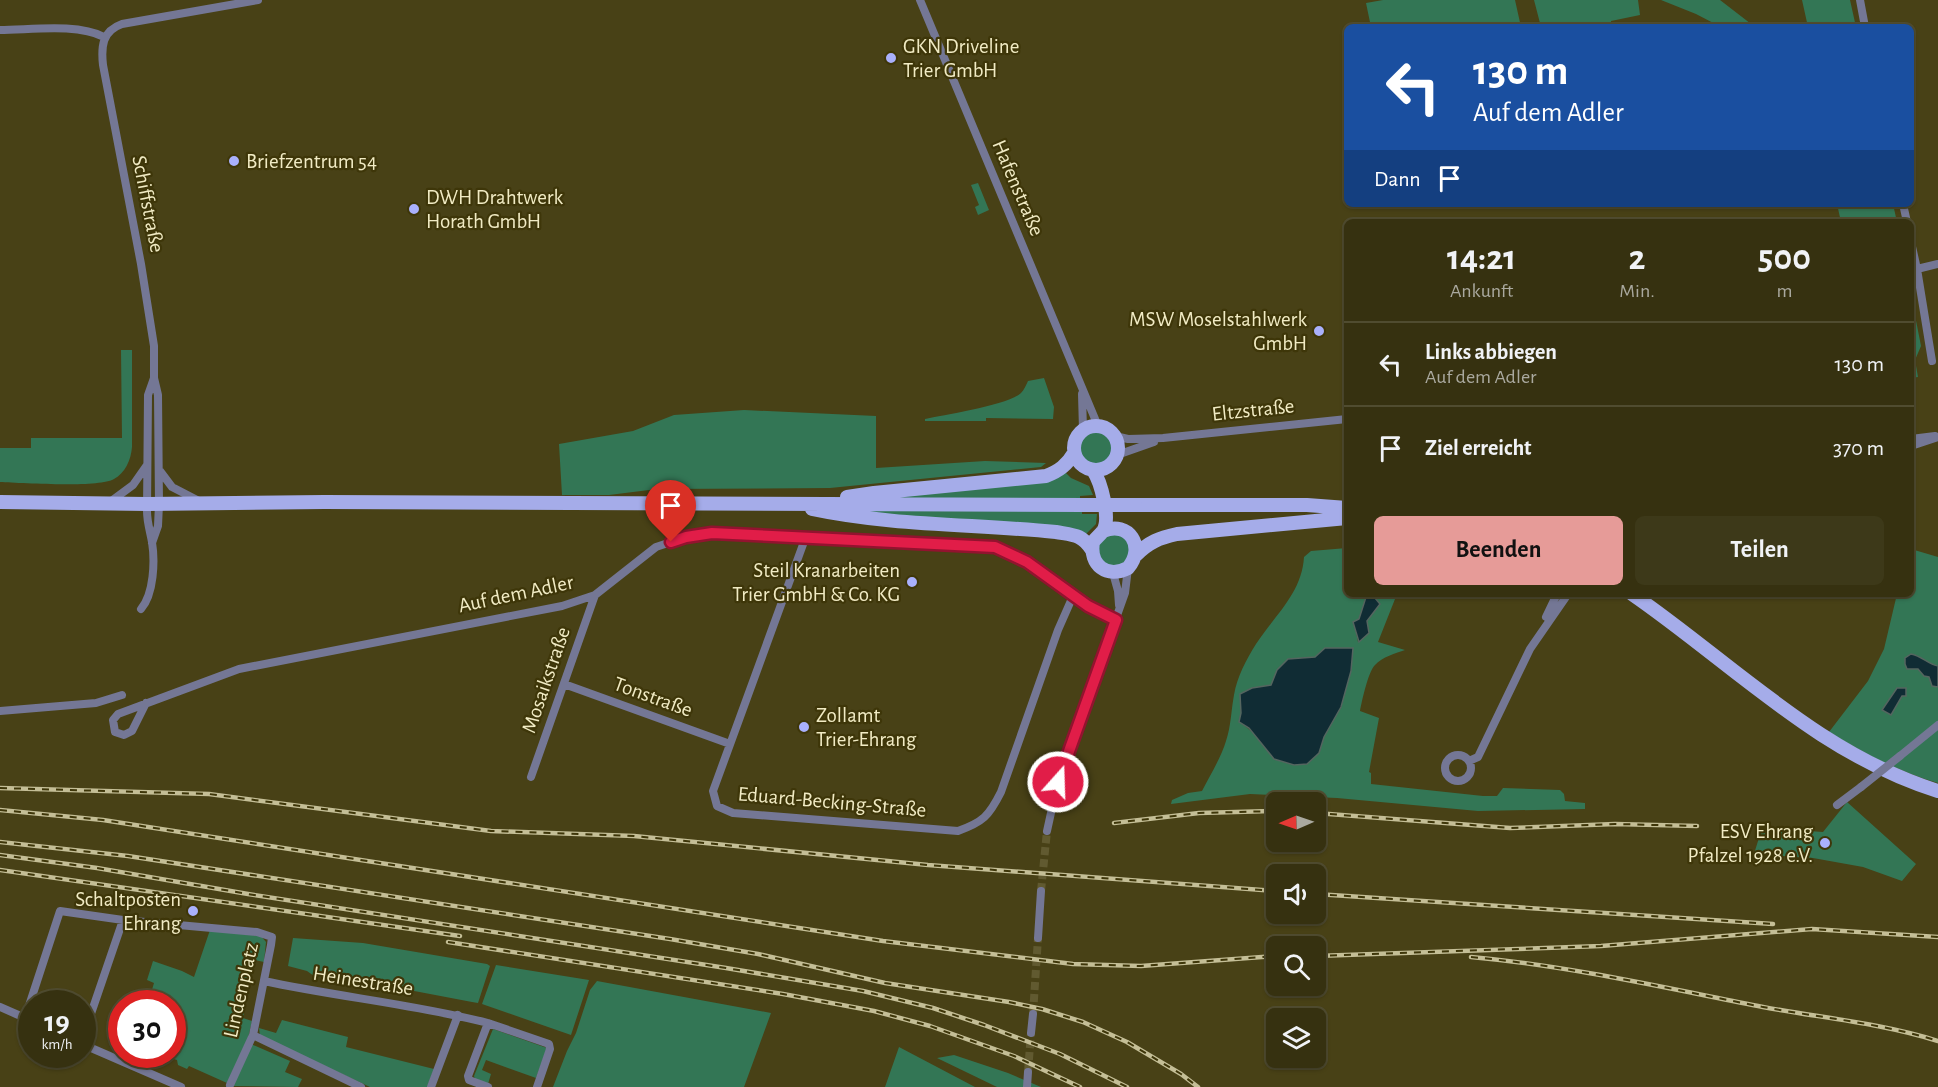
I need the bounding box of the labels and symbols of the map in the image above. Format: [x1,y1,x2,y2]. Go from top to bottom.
place label: GKN Driveline Trier GmbH [903,36,1019,81]
marker: GKN Driveline Trier GmbH [884,51,898,65]
street label: Hafenstraße [988,137,1048,239]
place label: Briefzentrum 54 [246,151,377,172]
street label: Schiffstraße [128,154,168,254]
marker: Briefzentrum 54 [227,154,241,168]
place label: DWH Drahtwerk Horath GmbH [426,187,564,232]
marker: DWH Drahtwerk Horath GmbH [407,202,421,216]
place label: MSW Moselstahlwerk GmbH [1129,309,1307,354]
marker: MSW Moselstahlwerk GmbH [1312,324,1326,338]
street label: Eltzstraße [1211,395,1295,425]
pin [645,480,696,542]
place label: Steil Kranarbeiten Trier GmbH & Co. KG [732,560,900,605]
street label: Auf dem Adler [457,572,576,616]
marker: Steil Kranarbeiten Trier GmbH & Co. KG [905,575,919,589]
street label: Mosaikstraße [518,624,574,736]
street label: Tonstraße [611,673,695,721]
place label: Zollamt Trier-Ehrang [816,705,917,750]
marker: Zollamt Trier-Ehrang [797,720,811,734]
position arrow [1026,750,1090,814]
street label: Eduard-Becking-Straße [737,783,927,821]
north arrow [1266,792,1326,852]
place label: ESV Ehrang Pfalzel 1928 e.V. [1688,821,1814,866]
marker: ESV Ehrang Pfalzel 1928 e.V. [1818,836,1832,850]
place label: Schaltposten Ehrang [75,889,182,934]
marker: Schaltposten Ehrang [186,904,200,918]
street label: Lindenplatz [220,940,262,1040]
street label: Heinestraße [311,963,415,999]
speed limit sign: 30 [108,990,186,1068]

